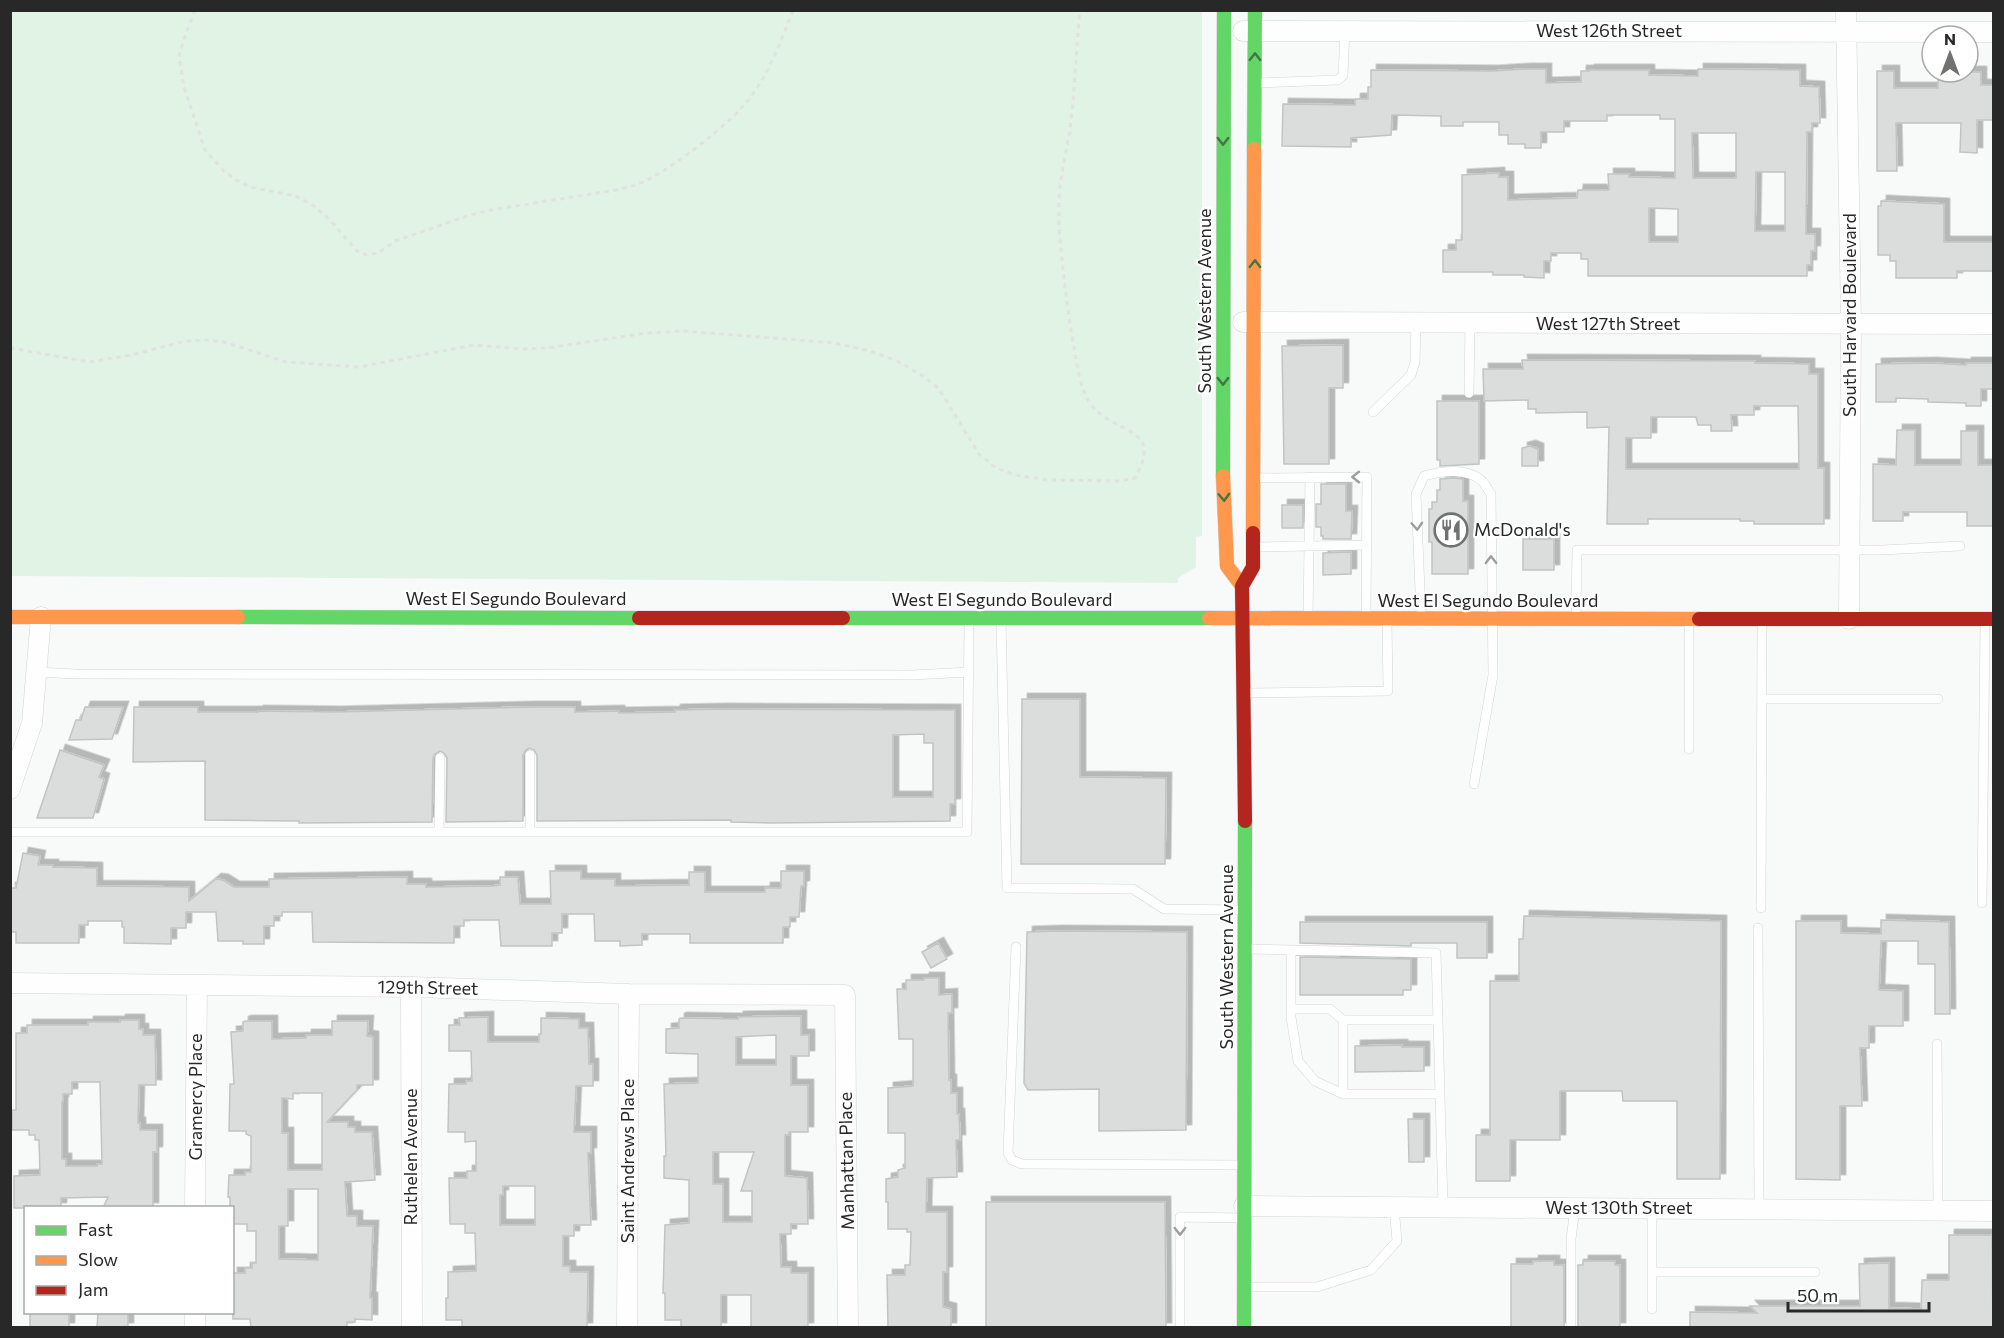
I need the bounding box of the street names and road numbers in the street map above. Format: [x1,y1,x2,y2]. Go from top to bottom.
street label: West 126th Street [1536,19,1682,41]
street label: South Western Avenue [1193,209,1215,393]
street label: South Harvard Boulevard [1838,213,1860,417]
street label: West 127th Street [1536,312,1680,334]
street label: West El Segundo Boulevard [405,587,627,609]
street label: West El Segundo Boulevard [891,588,1113,610]
street label: West El Segundo Boulevard [1377,589,1599,611]
street label: South Western Avenue [1215,865,1237,1049]
street label: 129th Street [378,975,478,999]
street label: Gramercy Place [184,1033,206,1161]
street label: Saint Andrews Place [616,1079,638,1243]
street label: Ruthelen Avenue [399,1088,421,1226]
street label: Manhattan Place [834,1092,858,1230]
street label: West 130th Street [1545,1196,1693,1218]

